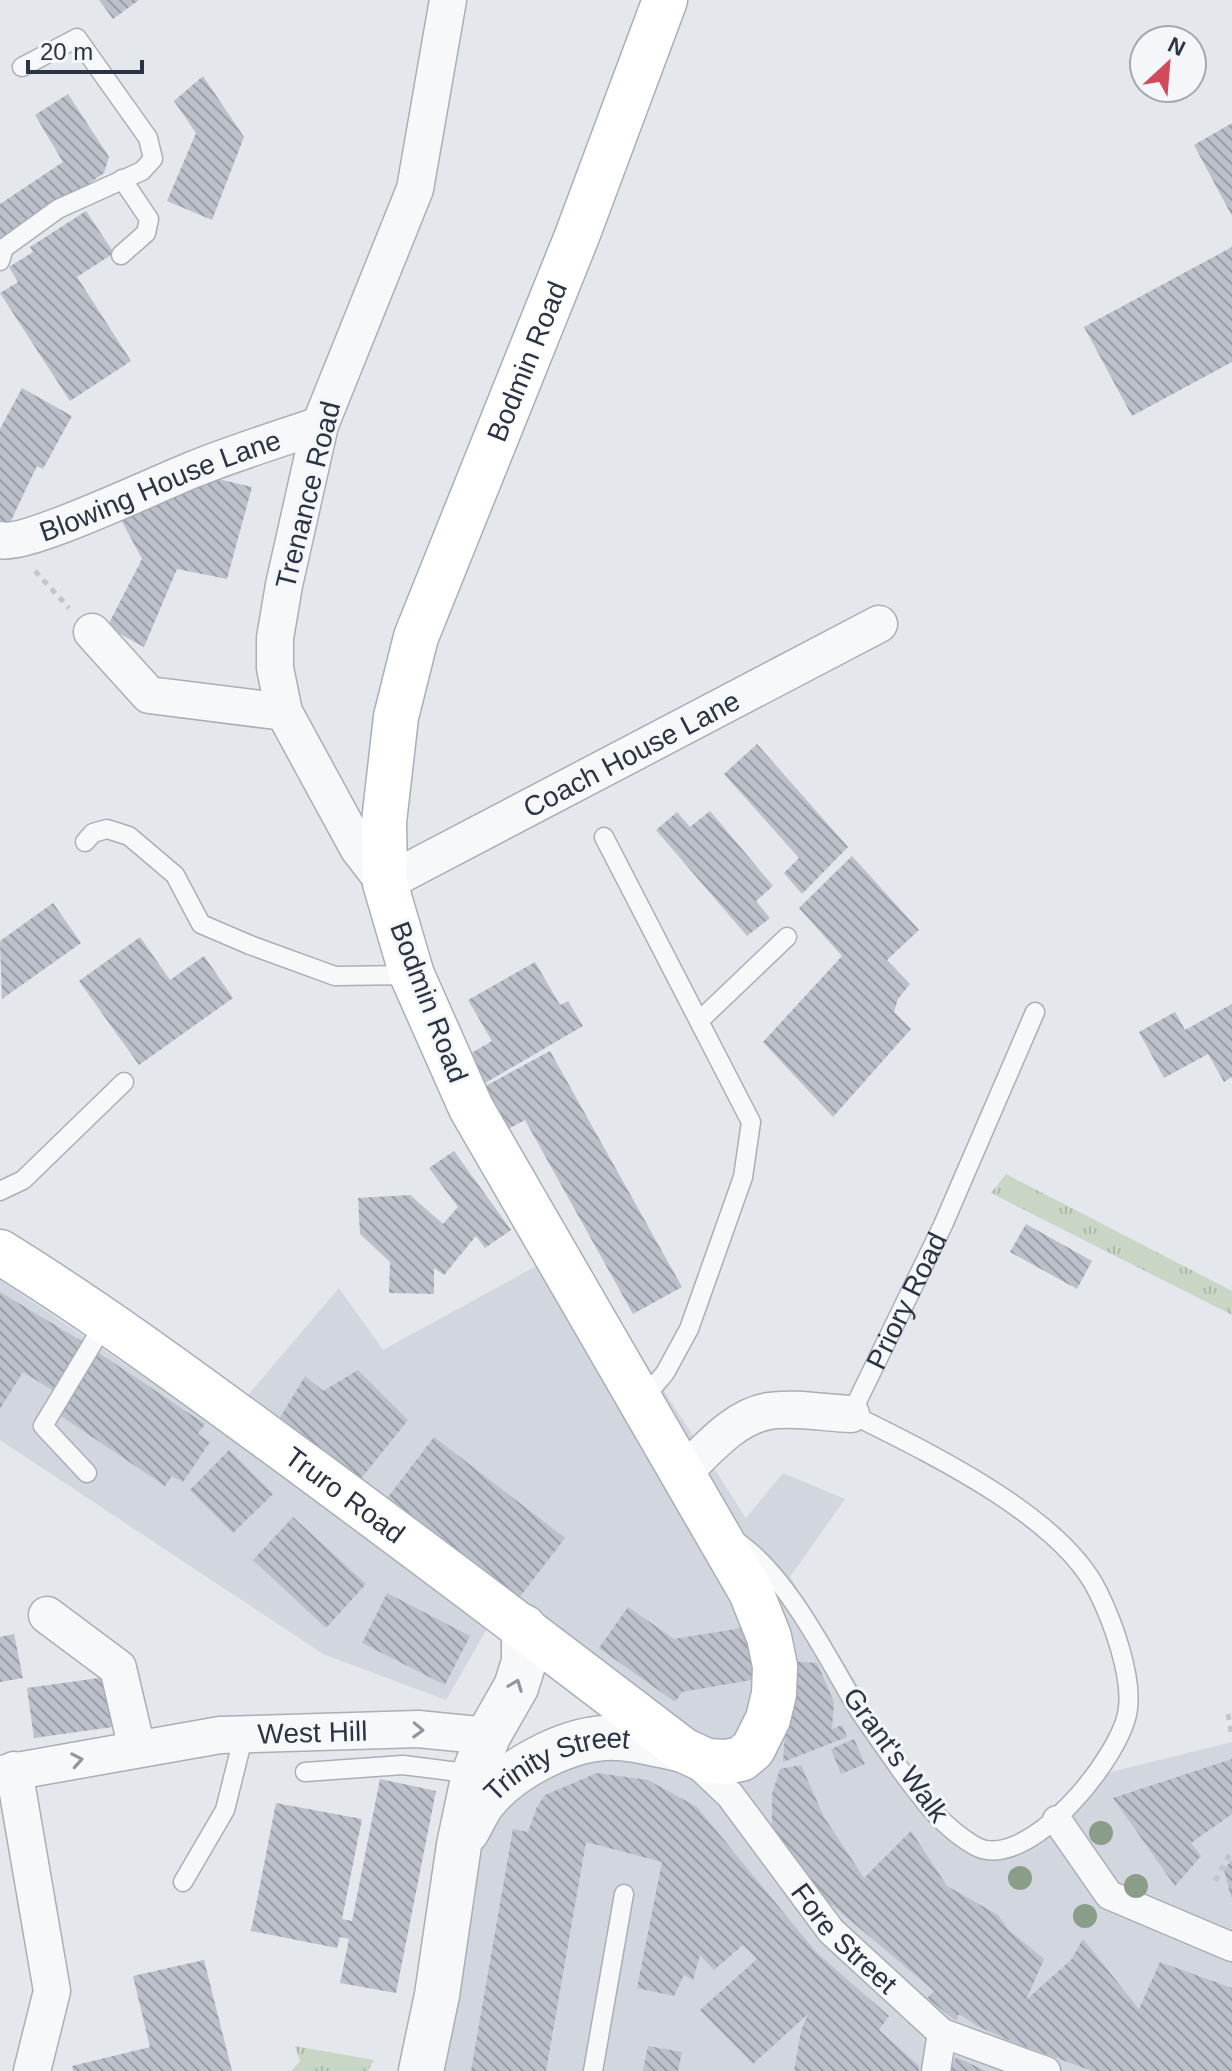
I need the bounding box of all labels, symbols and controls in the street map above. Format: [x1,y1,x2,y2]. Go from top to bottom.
scale bar [28,24,142,74]
north arrow [1128,24,1208,104]
text: N [1164,32,1189,61]
text: 20 m [40,38,93,65]
street label: Bodmin Road [481,277,573,446]
street label: Trenance Road [270,398,346,592]
street label: Blowing House Lane [35,424,284,547]
street label: Coach House Lane [518,684,745,823]
street label: Bodmin Road [384,917,474,1087]
street label: Priory Road [860,1227,953,1374]
street label: Truro Road [279,1440,411,1549]
one-way arrow [506,1678,523,1692]
street label: Grant's Walk [837,1682,956,1829]
street label: West Hill [257,1715,368,1749]
one-way arrow [412,1721,425,1738]
street label: Trinity Street [477,1722,632,1807]
one-way arrow [70,1752,83,1769]
street label: Fore Street [785,1877,904,2000]

